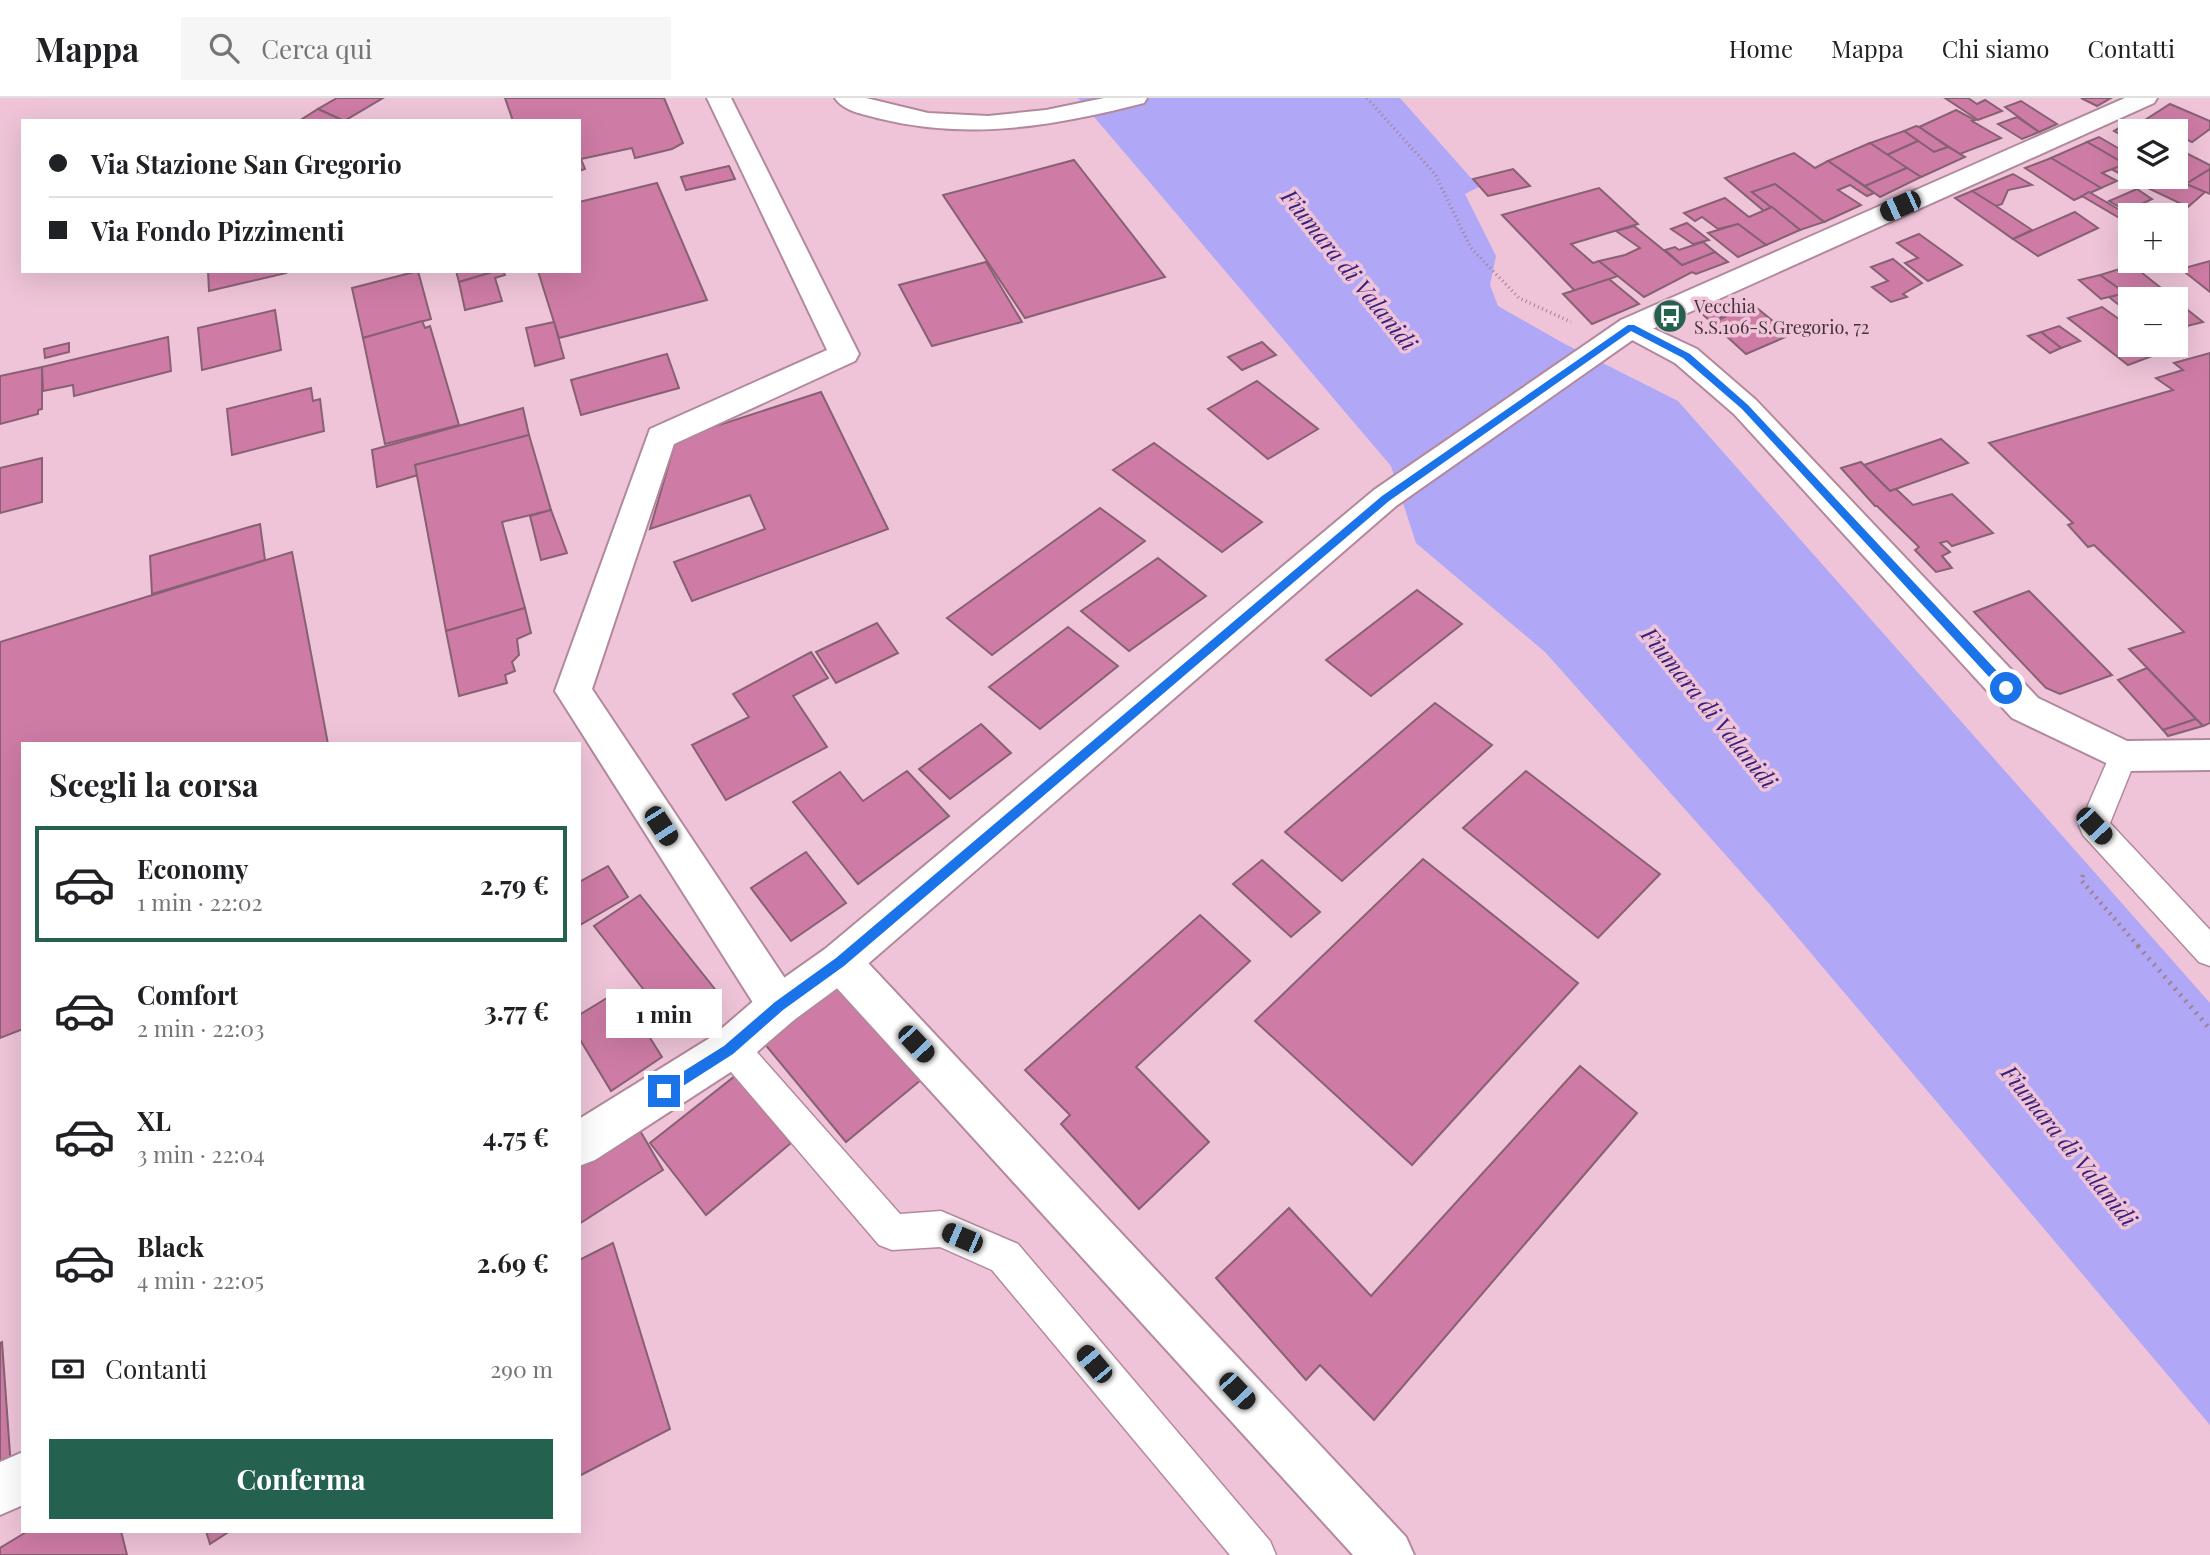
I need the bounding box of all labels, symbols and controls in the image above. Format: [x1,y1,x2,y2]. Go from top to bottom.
search box [181,17,671,80]
text: Mappa [35,26,139,70]
icon: search [205,29,243,67]
text: Cerca qui [261,31,372,66]
text: Home [1729,32,1793,64]
text: Mappa [1831,32,1904,64]
text: Chi siamo [1942,32,2049,64]
text: Contatti [2087,32,2175,64]
map controls [2118,119,2188,357]
button: layers [2118,119,2188,189]
text: Via Stazione San Gregorio [91,146,402,181]
water label: Fiumara di Valanidi [1275,181,1426,357]
car [1877,188,1924,224]
button: + [2118,203,2188,273]
text: Via Fondo Pizzimenti [91,213,344,248]
button: − [2118,287,2188,357]
place label: Vecchia S.S.106-S.Gregorio, 72 [1693,294,1869,339]
bus stop icon: Vecchia S.S.106-S.Gregorio, 72 [1651,297,1689,335]
water label: Fiumara di Valanidi [1635,619,1786,795]
route start [1990,672,2022,704]
text: Scegli la corsa [49,762,259,805]
car [641,803,682,849]
car [2072,803,2117,849]
text: Economy [137,851,248,886]
icon: car [53,853,116,916]
text: 2.79 € [480,867,549,902]
text: 1 min · 22:02 [137,886,263,917]
text: Comfort [137,977,238,1012]
icon: car [53,979,116,1042]
callout: 1 min [606,990,722,1038]
text: 3.77 € [484,993,549,1028]
text: 1 min [636,998,692,1029]
text: 2 min · 22:03 [137,1012,265,1043]
car [894,1021,939,1067]
water label: Fiumara di Valanidi [1995,1057,2146,1233]
route end [648,1075,680,1107]
text: XL [137,1103,171,1138]
icon: car [53,1105,116,1168]
text: 4.75 € [483,1119,549,1154]
text: 3 min · 22:04 [137,1138,265,1169]
car [939,1220,986,1256]
text: Black [137,1229,204,1264]
icon: car [53,1231,116,1294]
text: 2.69 € [477,1245,549,1280]
text: 4 min · 22:05 [137,1264,264,1295]
car [1073,1341,1116,1387]
icon: cash [49,1350,87,1388]
text: Contanti [105,1351,207,1386]
text: 290 m [490,1353,553,1384]
car [1215,1368,1260,1414]
button: Conferma [49,1439,553,1519]

